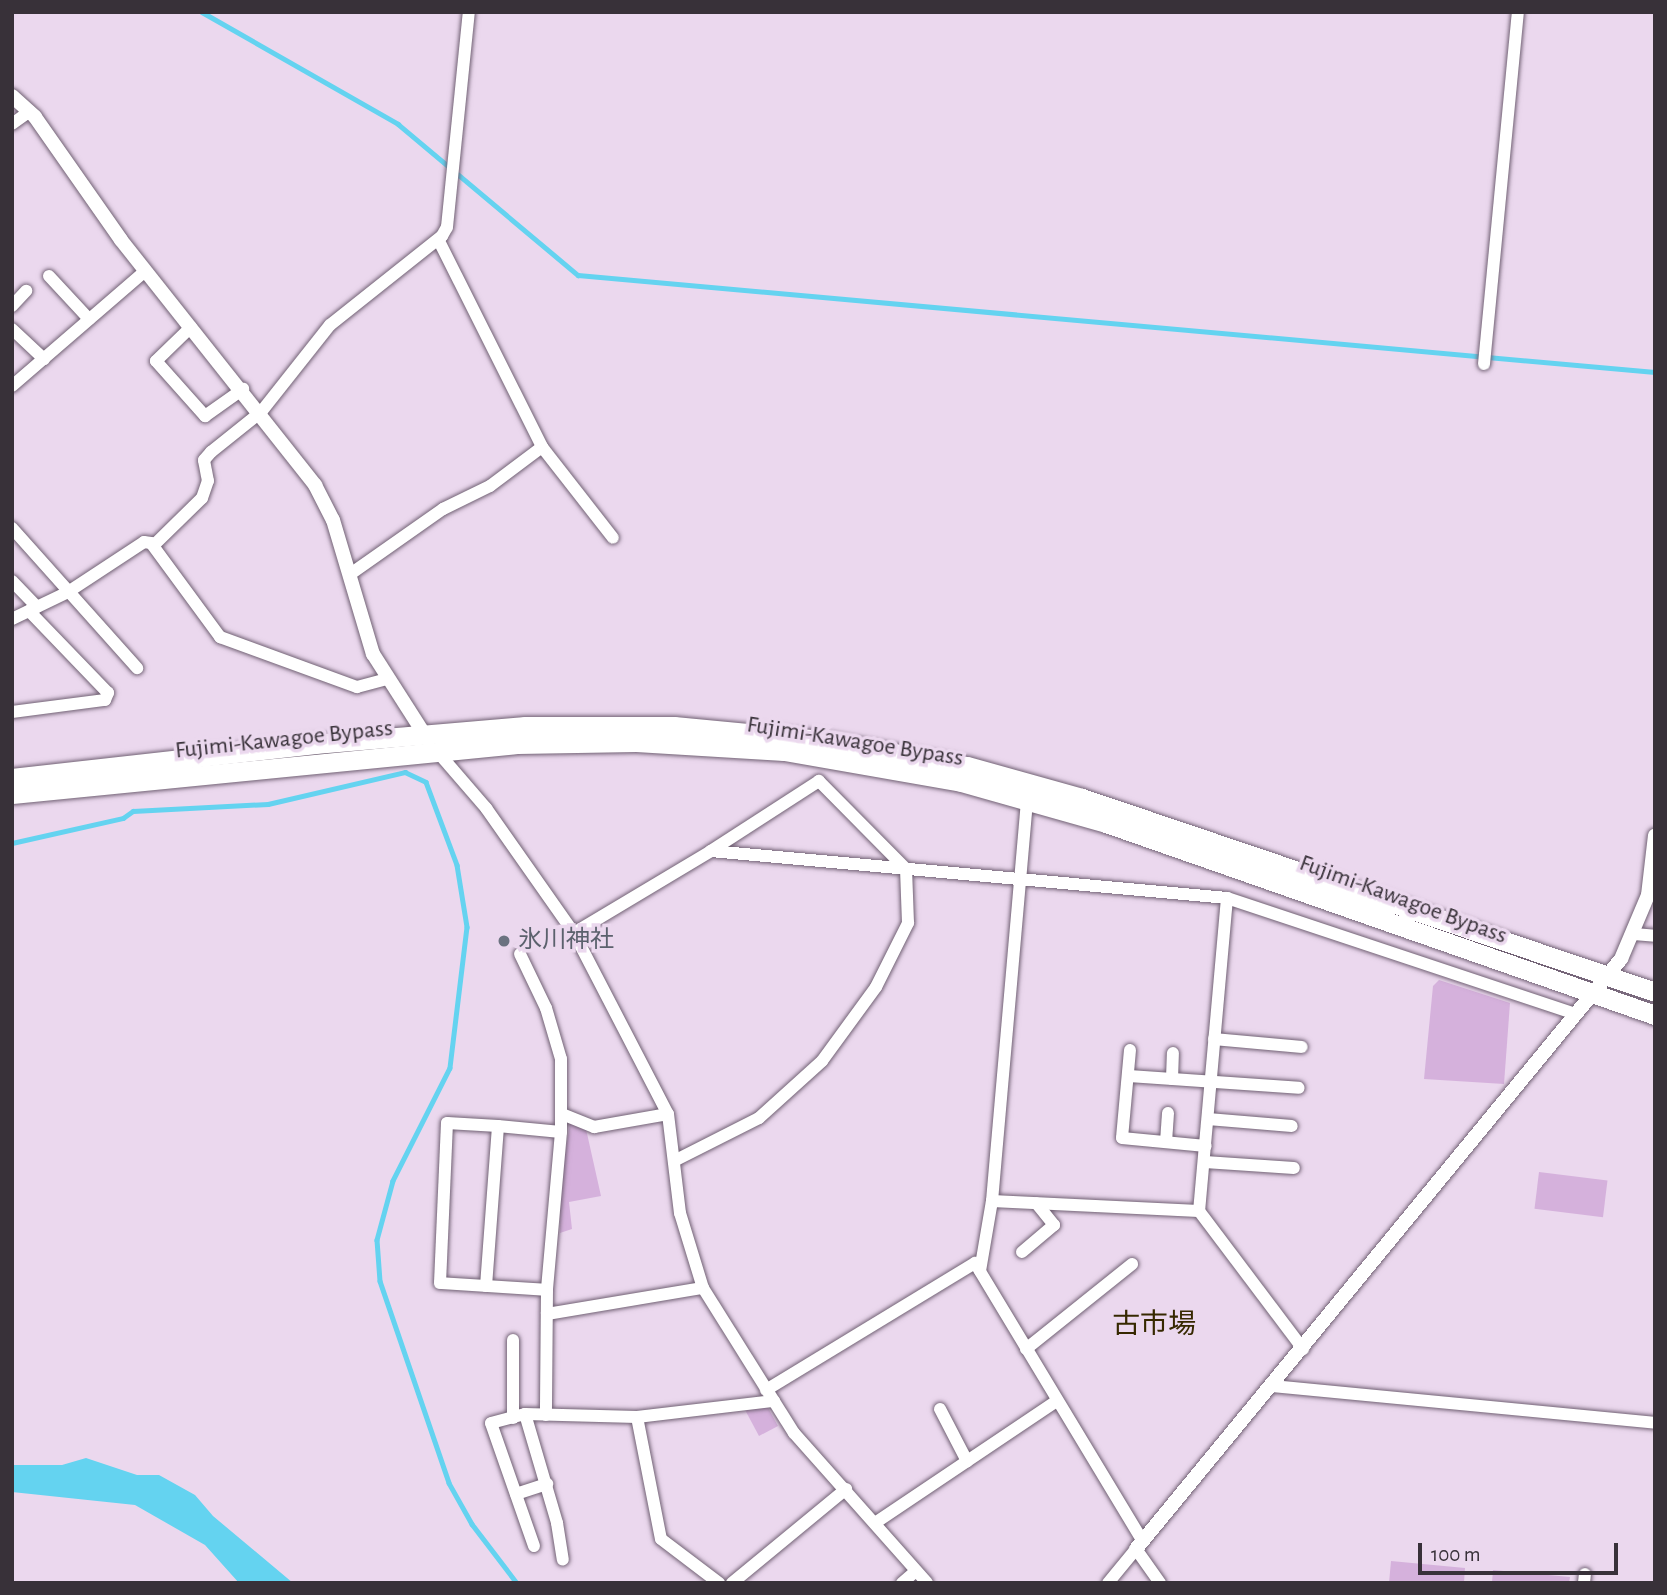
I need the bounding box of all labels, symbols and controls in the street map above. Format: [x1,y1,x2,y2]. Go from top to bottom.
street label: Fujimi-Kawagoe Bypass [745,711,965,773]
street label: Fujimi-Kawagoe Bypass [174,714,394,766]
street label: Fujimi-Kawagoe Bypass [1295,849,1511,951]
place label: 氷川神社 [518,927,614,955]
marker: 氷川神社 [496,933,512,949]
district label: 古市場 [1112,1308,1196,1342]
scale bar [1422,1528,1622,1572]
text: 100 m [1431,1544,1481,1565]

